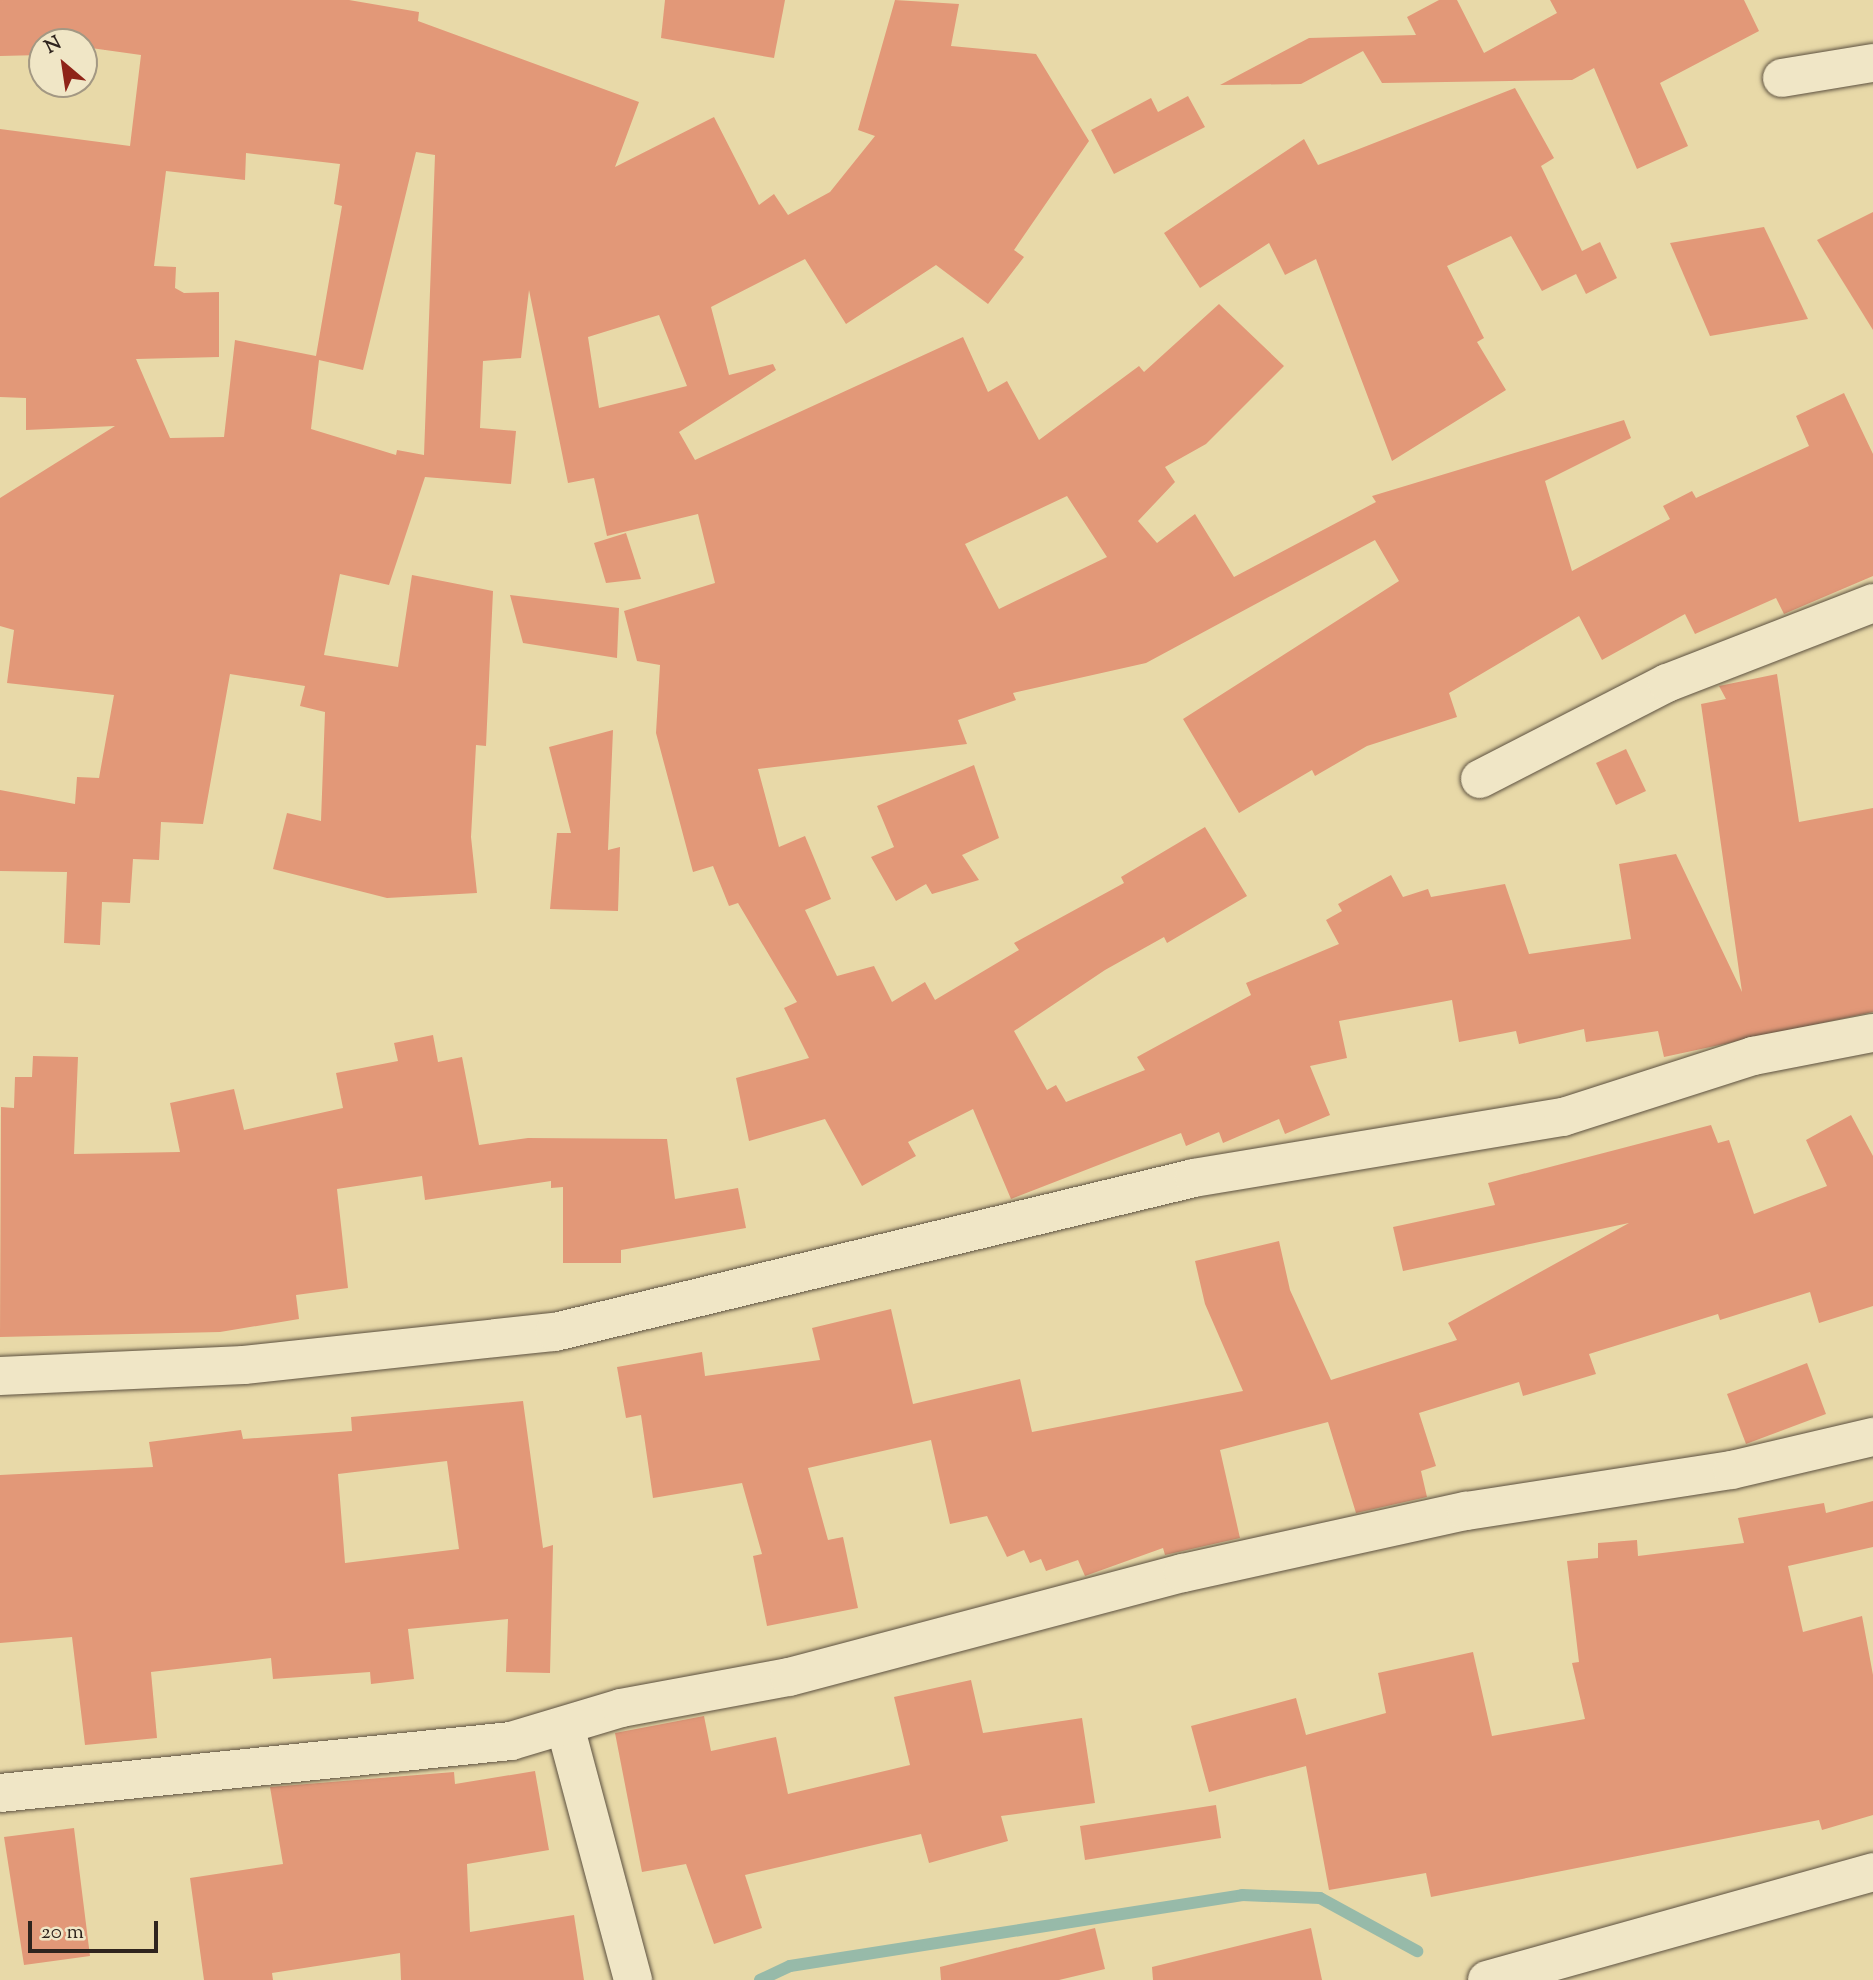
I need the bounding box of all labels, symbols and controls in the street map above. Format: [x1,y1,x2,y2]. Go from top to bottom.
north arrow [28,28,98,98]
text: N [40,30,67,61]
scale bar [32,1906,161,1950]
text: 20 m [41,1918,84,1948]

